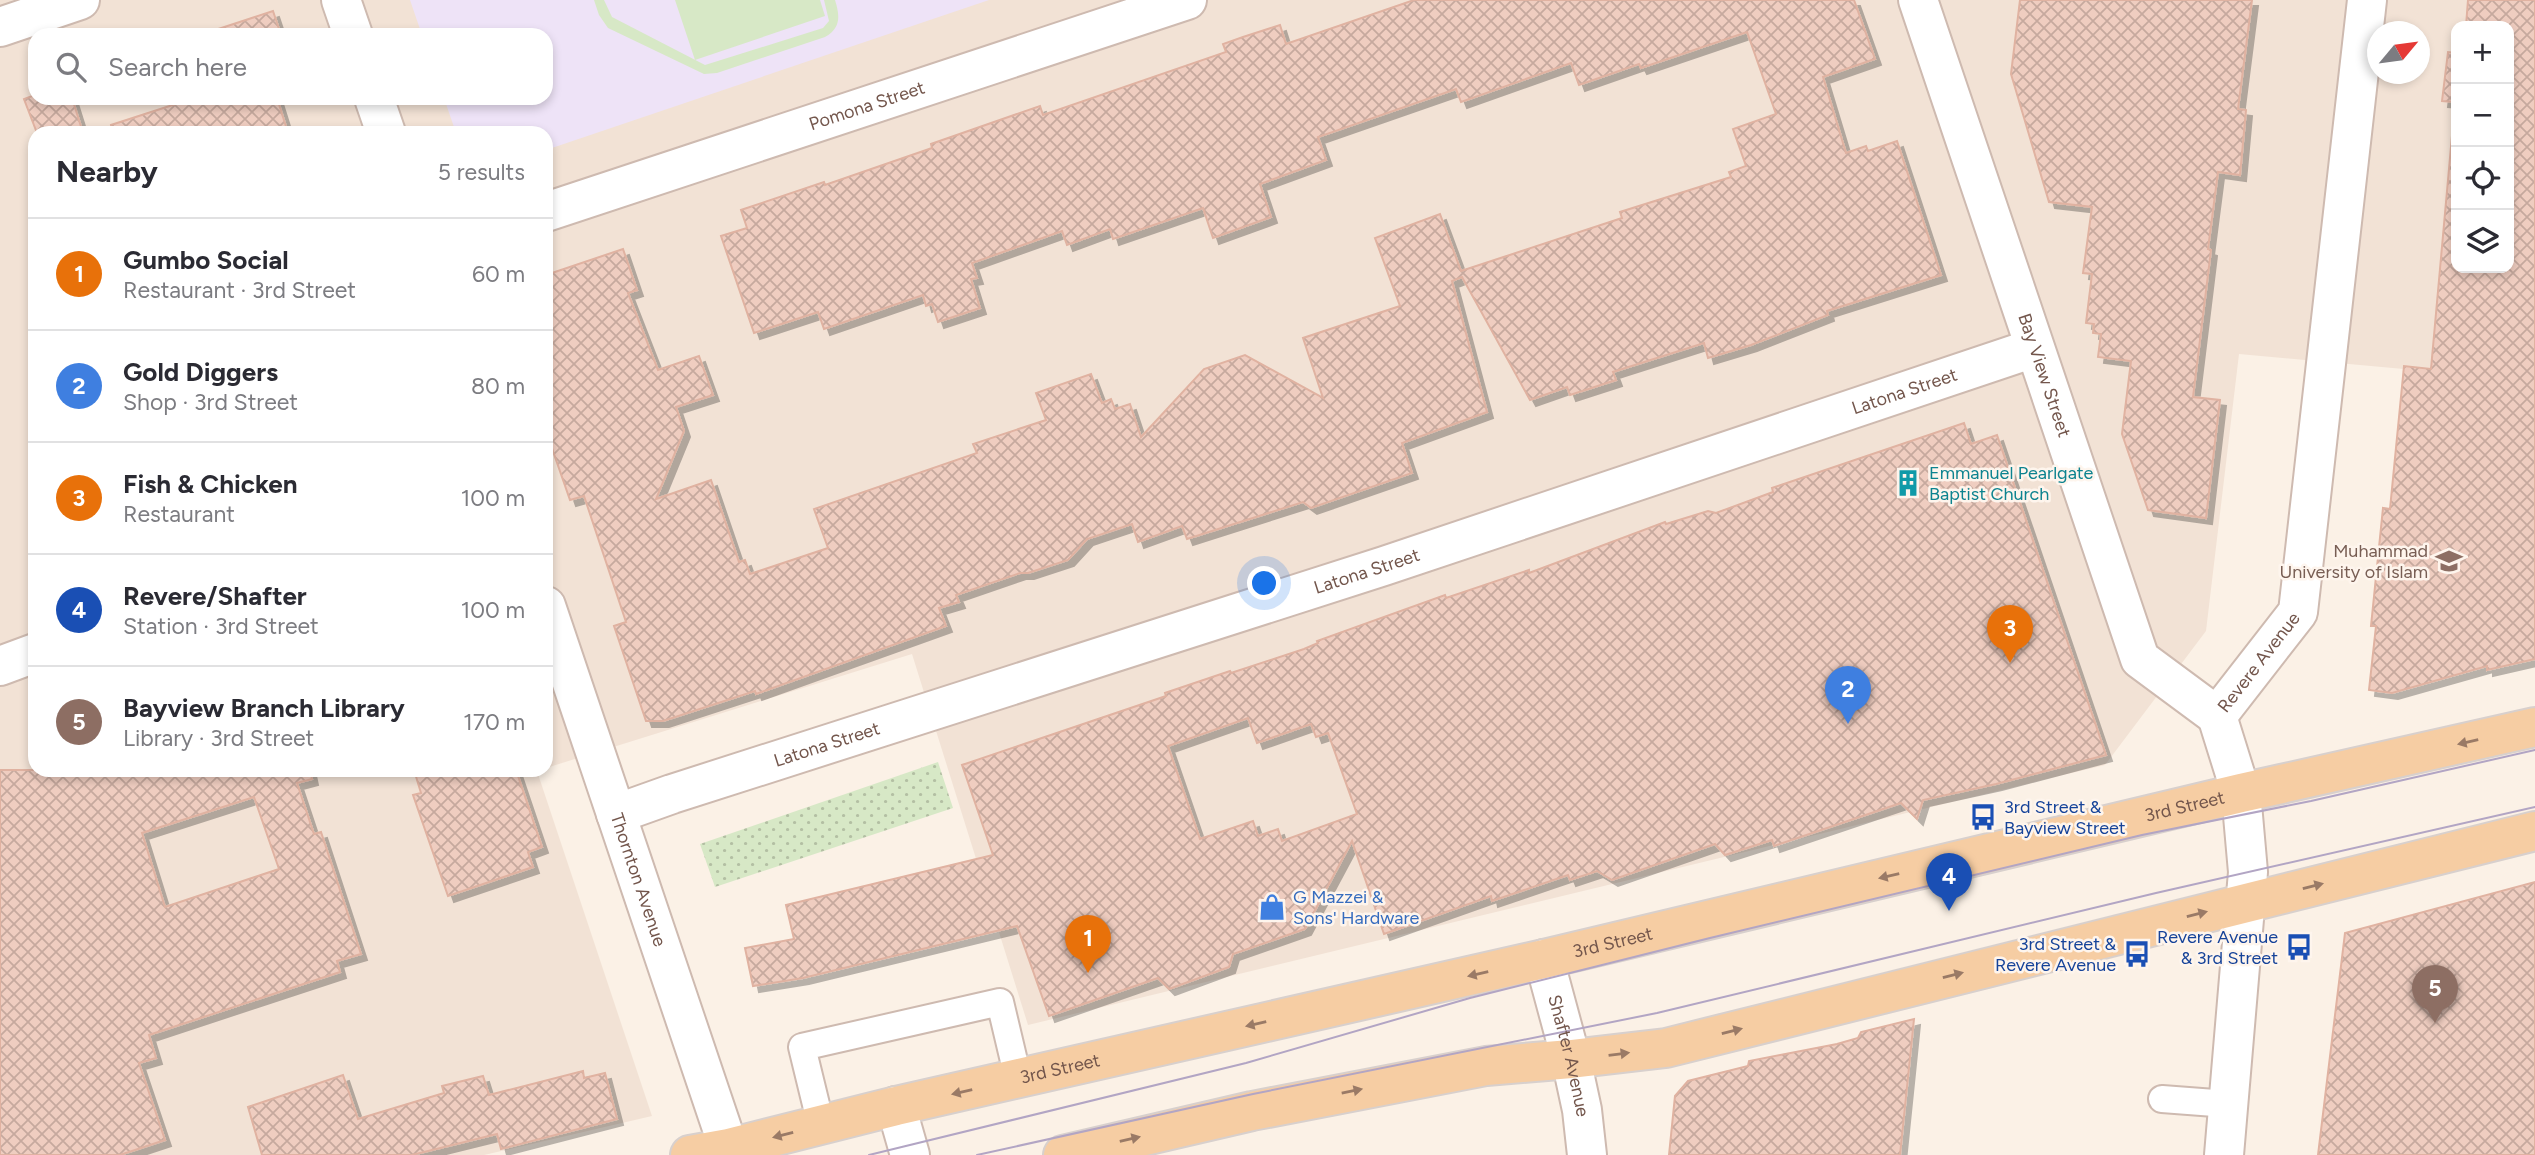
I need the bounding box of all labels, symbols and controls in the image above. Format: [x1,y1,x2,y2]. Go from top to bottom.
north arrow [2367,21,2430,84]
map controls [2451,21,2514,273]
button: + [2451,21,2514,84]
search box [28,28,553,105]
icon: search [52,48,90,86]
text: Search here [108,51,247,83]
street label: Pomona Street [806,76,928,135]
button: − [2451,84,2514,147]
button: locate [2451,147,2514,210]
text: Nearby [56,153,158,190]
text: 5 results [438,158,525,186]
button: layers [2451,210,2514,273]
text: Gumbo Social [123,244,289,276]
text: 1 [74,260,84,288]
text: 60 m [472,260,525,288]
text: Restaurant · 3rd Street [123,276,356,304]
street label: Bay View Street [2013,311,2076,440]
text: Gold Diggers [123,356,278,388]
street label: Latona Street [1849,363,1960,419]
text: 2 [72,372,86,400]
text: 80 m [471,372,525,400]
text: Shop · 3rd Street [123,388,298,416]
place label: Emmanuel Pearlgate Baptist Church [1929,462,2094,505]
text: Fish & Chicken [123,468,298,500]
building icon: Emmanuel Pearlgate Baptist Church [1893,468,1923,498]
text: 3 [73,484,85,512]
text: 100 m [461,484,525,512]
text: Restaurant [123,500,235,528]
place label: Muhammad University of Islam [2279,540,2428,583]
street label: Latona Street [1311,544,1423,599]
school or university icon: Muhammad University of Islam [2434,546,2464,576]
your location [1247,566,1281,600]
text: Revere/Shafter [123,580,307,612]
text: 4 [72,596,86,624]
text: 100 m [461,596,525,624]
pin: 3 [1987,605,2033,663]
street label: Revere Avenue [2213,608,2305,717]
text: Station · 3rd Street [123,612,319,640]
pin: 2 [1825,666,1871,724]
text: Bayview Branch Library [123,692,405,724]
text: 5 [72,708,86,736]
text: 170 m [463,708,525,736]
street label: Latona Street [771,717,883,772]
text: Library · 3rd Street [123,724,314,752]
one-way arrow [2457,736,2479,747]
street label: 3rd Street [2143,786,2227,827]
place label: 3rd Street & Bayview Street [2004,796,2126,839]
bus stop icon: 3rd Street & Bayview Street [1968,802,1998,832]
street label: Thornton Avenue [606,810,671,949]
pin: 4 [1926,853,1972,911]
one-way arrow [1877,871,1899,882]
one-way arrow [2302,880,2324,891]
place label: G Mazzei & Sons' Hardware [1293,886,1419,929]
shop icon: G Mazzei & Sons' Hardware [1257,892,1287,922]
one-way arrow [2186,908,2208,919]
pin: 1 [1065,915,1111,973]
street label: 3rd Street [1571,922,1655,963]
place label: Revere Avenue & 3rd Street [2157,926,2278,969]
bus stop icon: Revere Avenue & 3rd Street [2284,932,2314,962]
place label: 3rd Street & Revere Avenue [1995,933,2116,976]
bus stop icon: 3rd Street & Revere Avenue [2122,939,2152,969]
pin: 5 [2412,965,2458,1023]
one-way arrow [1467,969,1489,980]
one-way arrow [1942,969,1964,980]
street label: Shafter Avenue [1543,992,1594,1118]
one-way arrow [1245,1019,1267,1030]
one-way arrow [1721,1025,1743,1036]
one-way arrow [1608,1048,1630,1059]
street label: 3rd Street [1018,1049,1102,1089]
one-way arrow [951,1086,973,1097]
one-way arrow [1341,1086,1363,1097]
one-way arrow [772,1130,794,1141]
one-way arrow [1119,1134,1141,1145]

